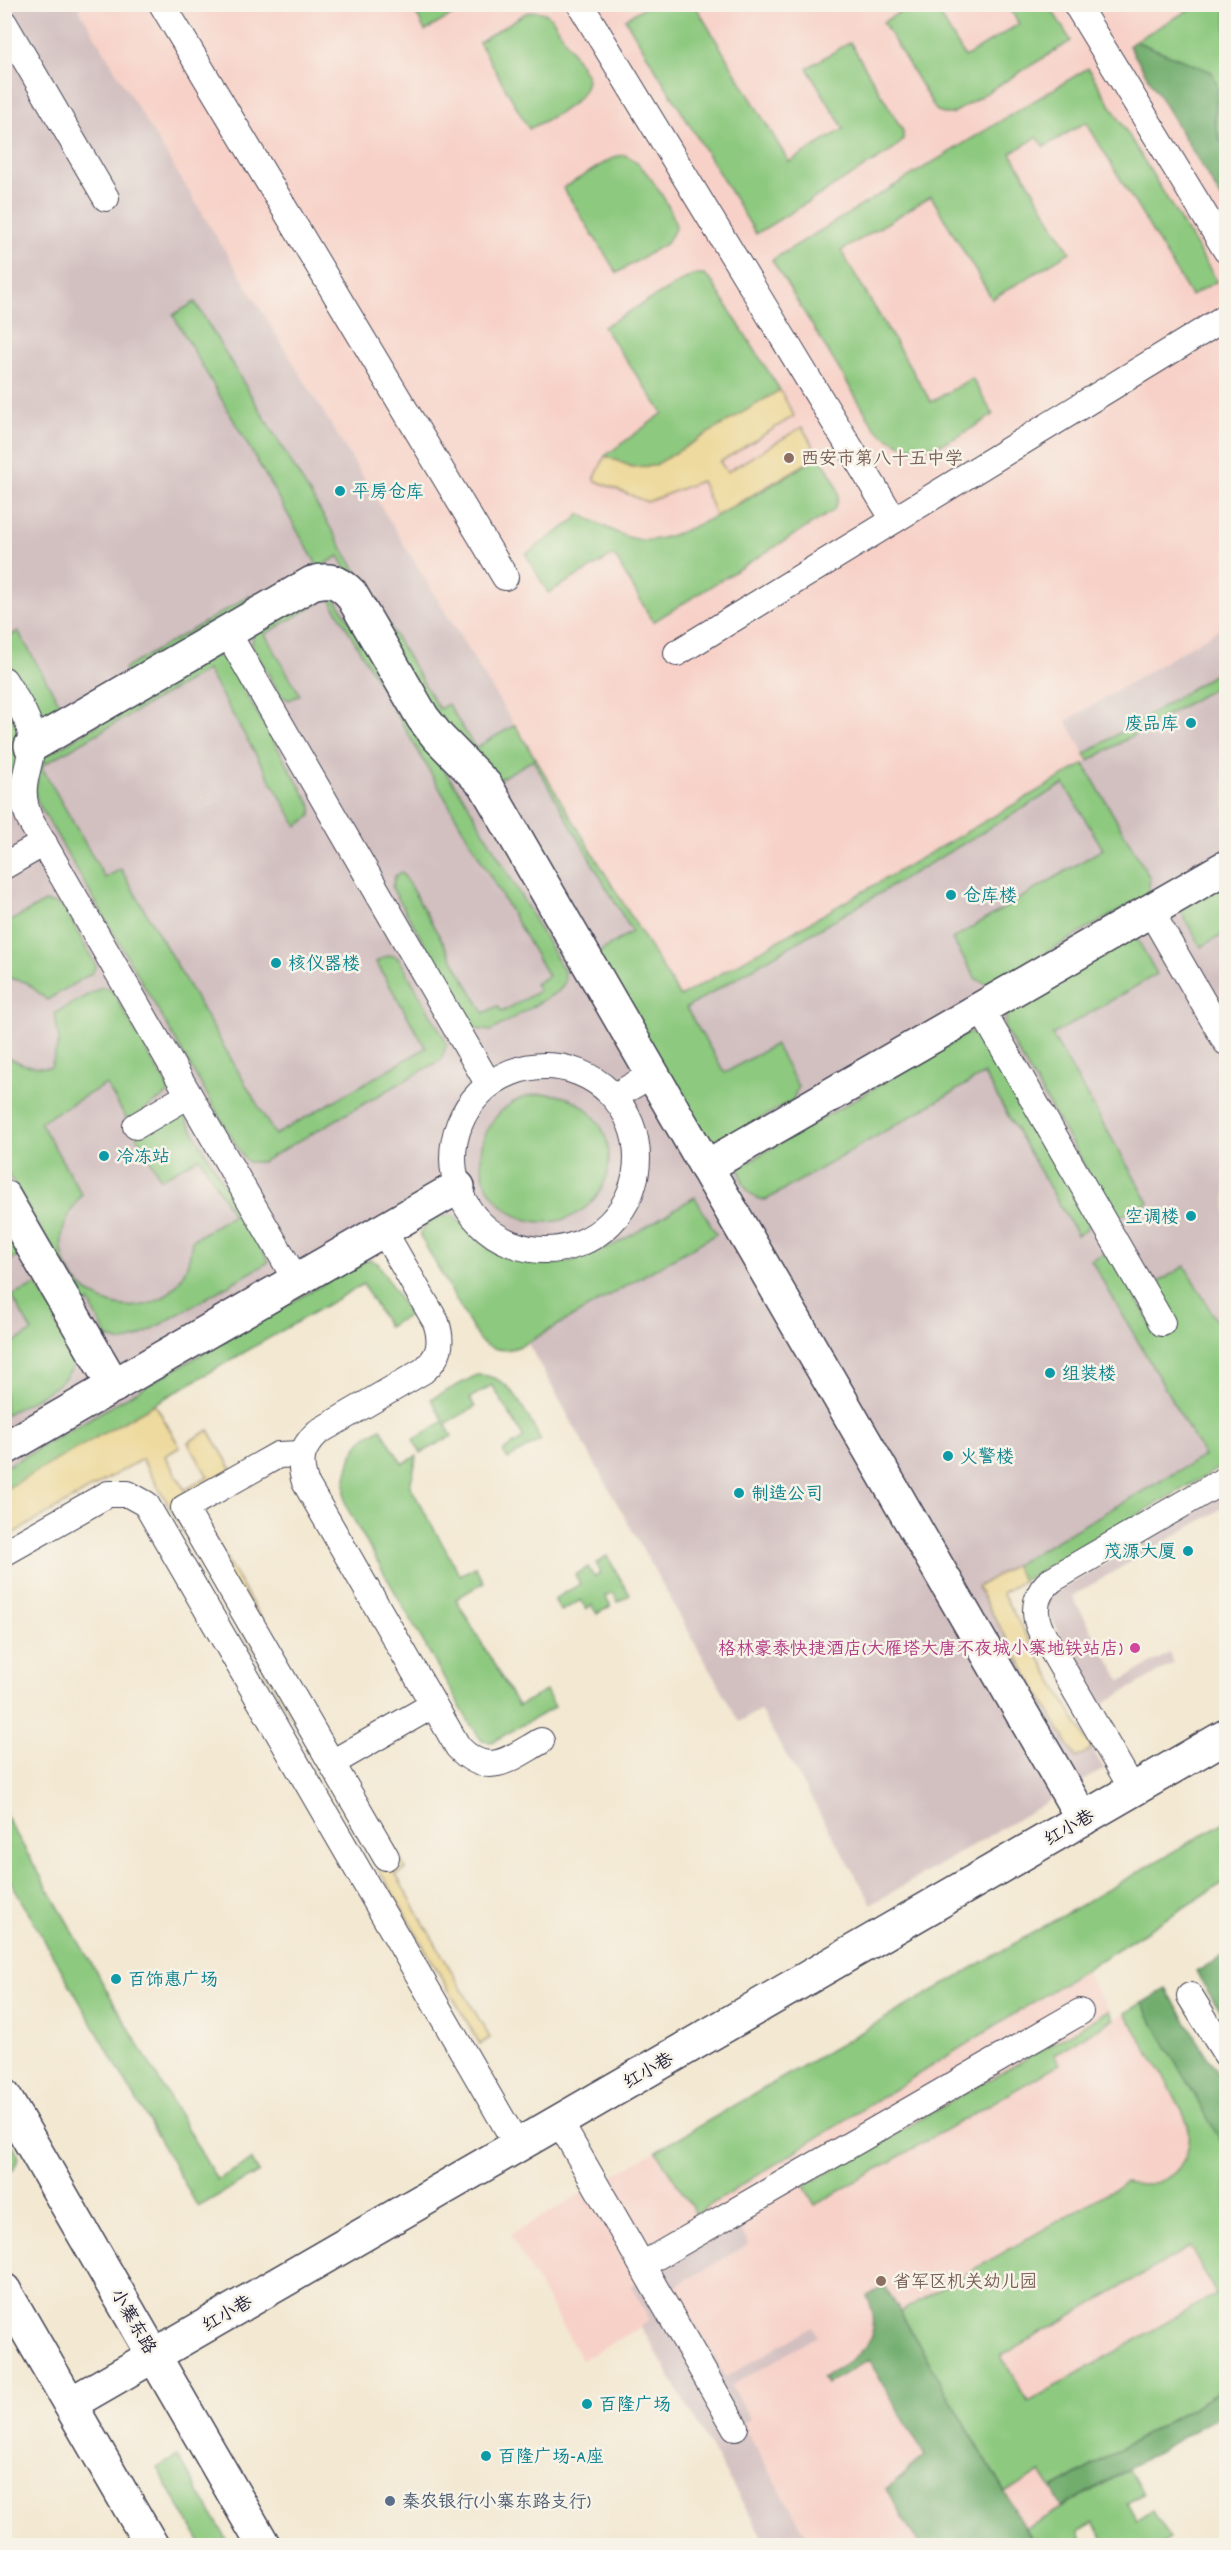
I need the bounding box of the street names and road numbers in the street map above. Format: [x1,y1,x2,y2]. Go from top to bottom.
street label: 红小巷 [1041,1805,1100,1853]
street label: 红小巷 [620,2048,679,2096]
street label: 小寨东路 [103,2285,161,2360]
street label: 红小巷 [199,2291,258,2339]

